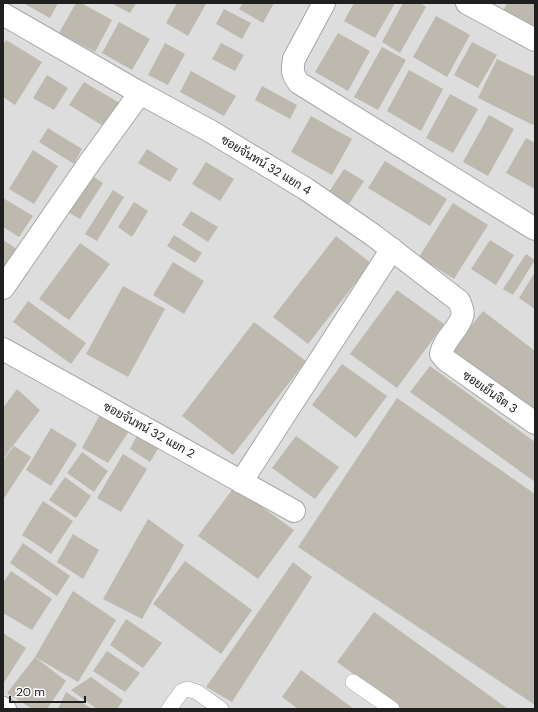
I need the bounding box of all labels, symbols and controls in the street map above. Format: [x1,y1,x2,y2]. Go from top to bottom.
street label: ซอยจันทน์ 32 แยก 4 [218,132,314,198]
street label: ซอยเย็นจิต 3 [459,366,521,417]
street label: ซอยจันทน์ 32 แยก 2 [100,398,198,462]
scale bar [10,678,85,704]
text: 20 m [16,684,45,700]

